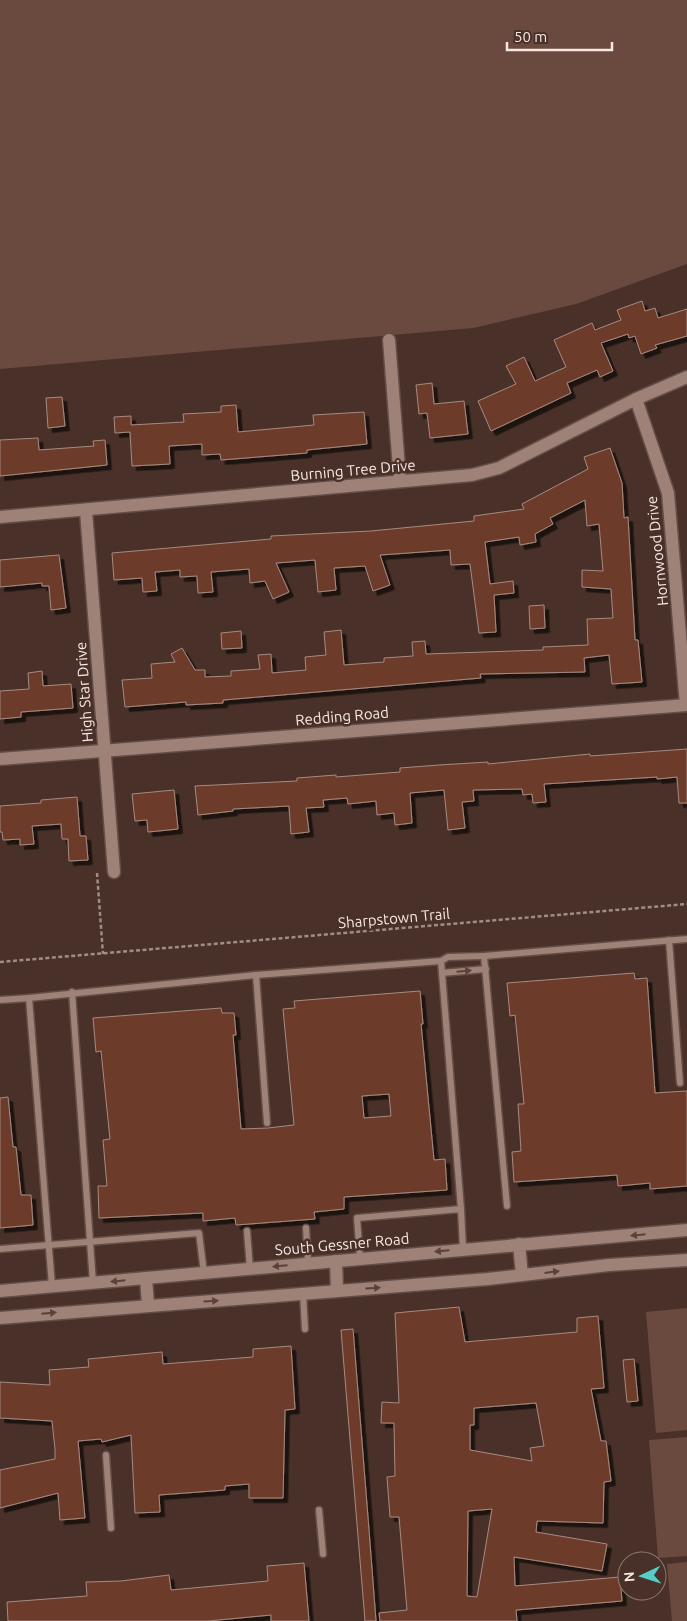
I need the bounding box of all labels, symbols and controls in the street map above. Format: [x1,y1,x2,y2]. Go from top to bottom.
scale bar [507,20,612,52]
text: 50 m [514,28,547,45]
street label: Burning Tree Drive [290,456,416,484]
street label: Hornwood Drive [643,495,671,607]
street label: High Star Drive [72,641,96,743]
street label: Redding Road [294,703,390,729]
street label: Sharpstown Trail [337,905,451,931]
one-way arrow [456,967,472,975]
street label: South Gessner Road [274,1230,410,1258]
one-way arrow [630,1231,646,1239]
one-way arrow [433,1247,449,1255]
one-way arrow [272,1262,288,1270]
one-way arrow [544,1268,560,1276]
one-way arrow [110,1277,126,1285]
one-way arrow [365,1283,381,1291]
one-way arrow [203,1296,219,1304]
one-way arrow [41,1309,57,1317]
north arrow [617,1551,667,1601]
text: N [621,1571,637,1583]

